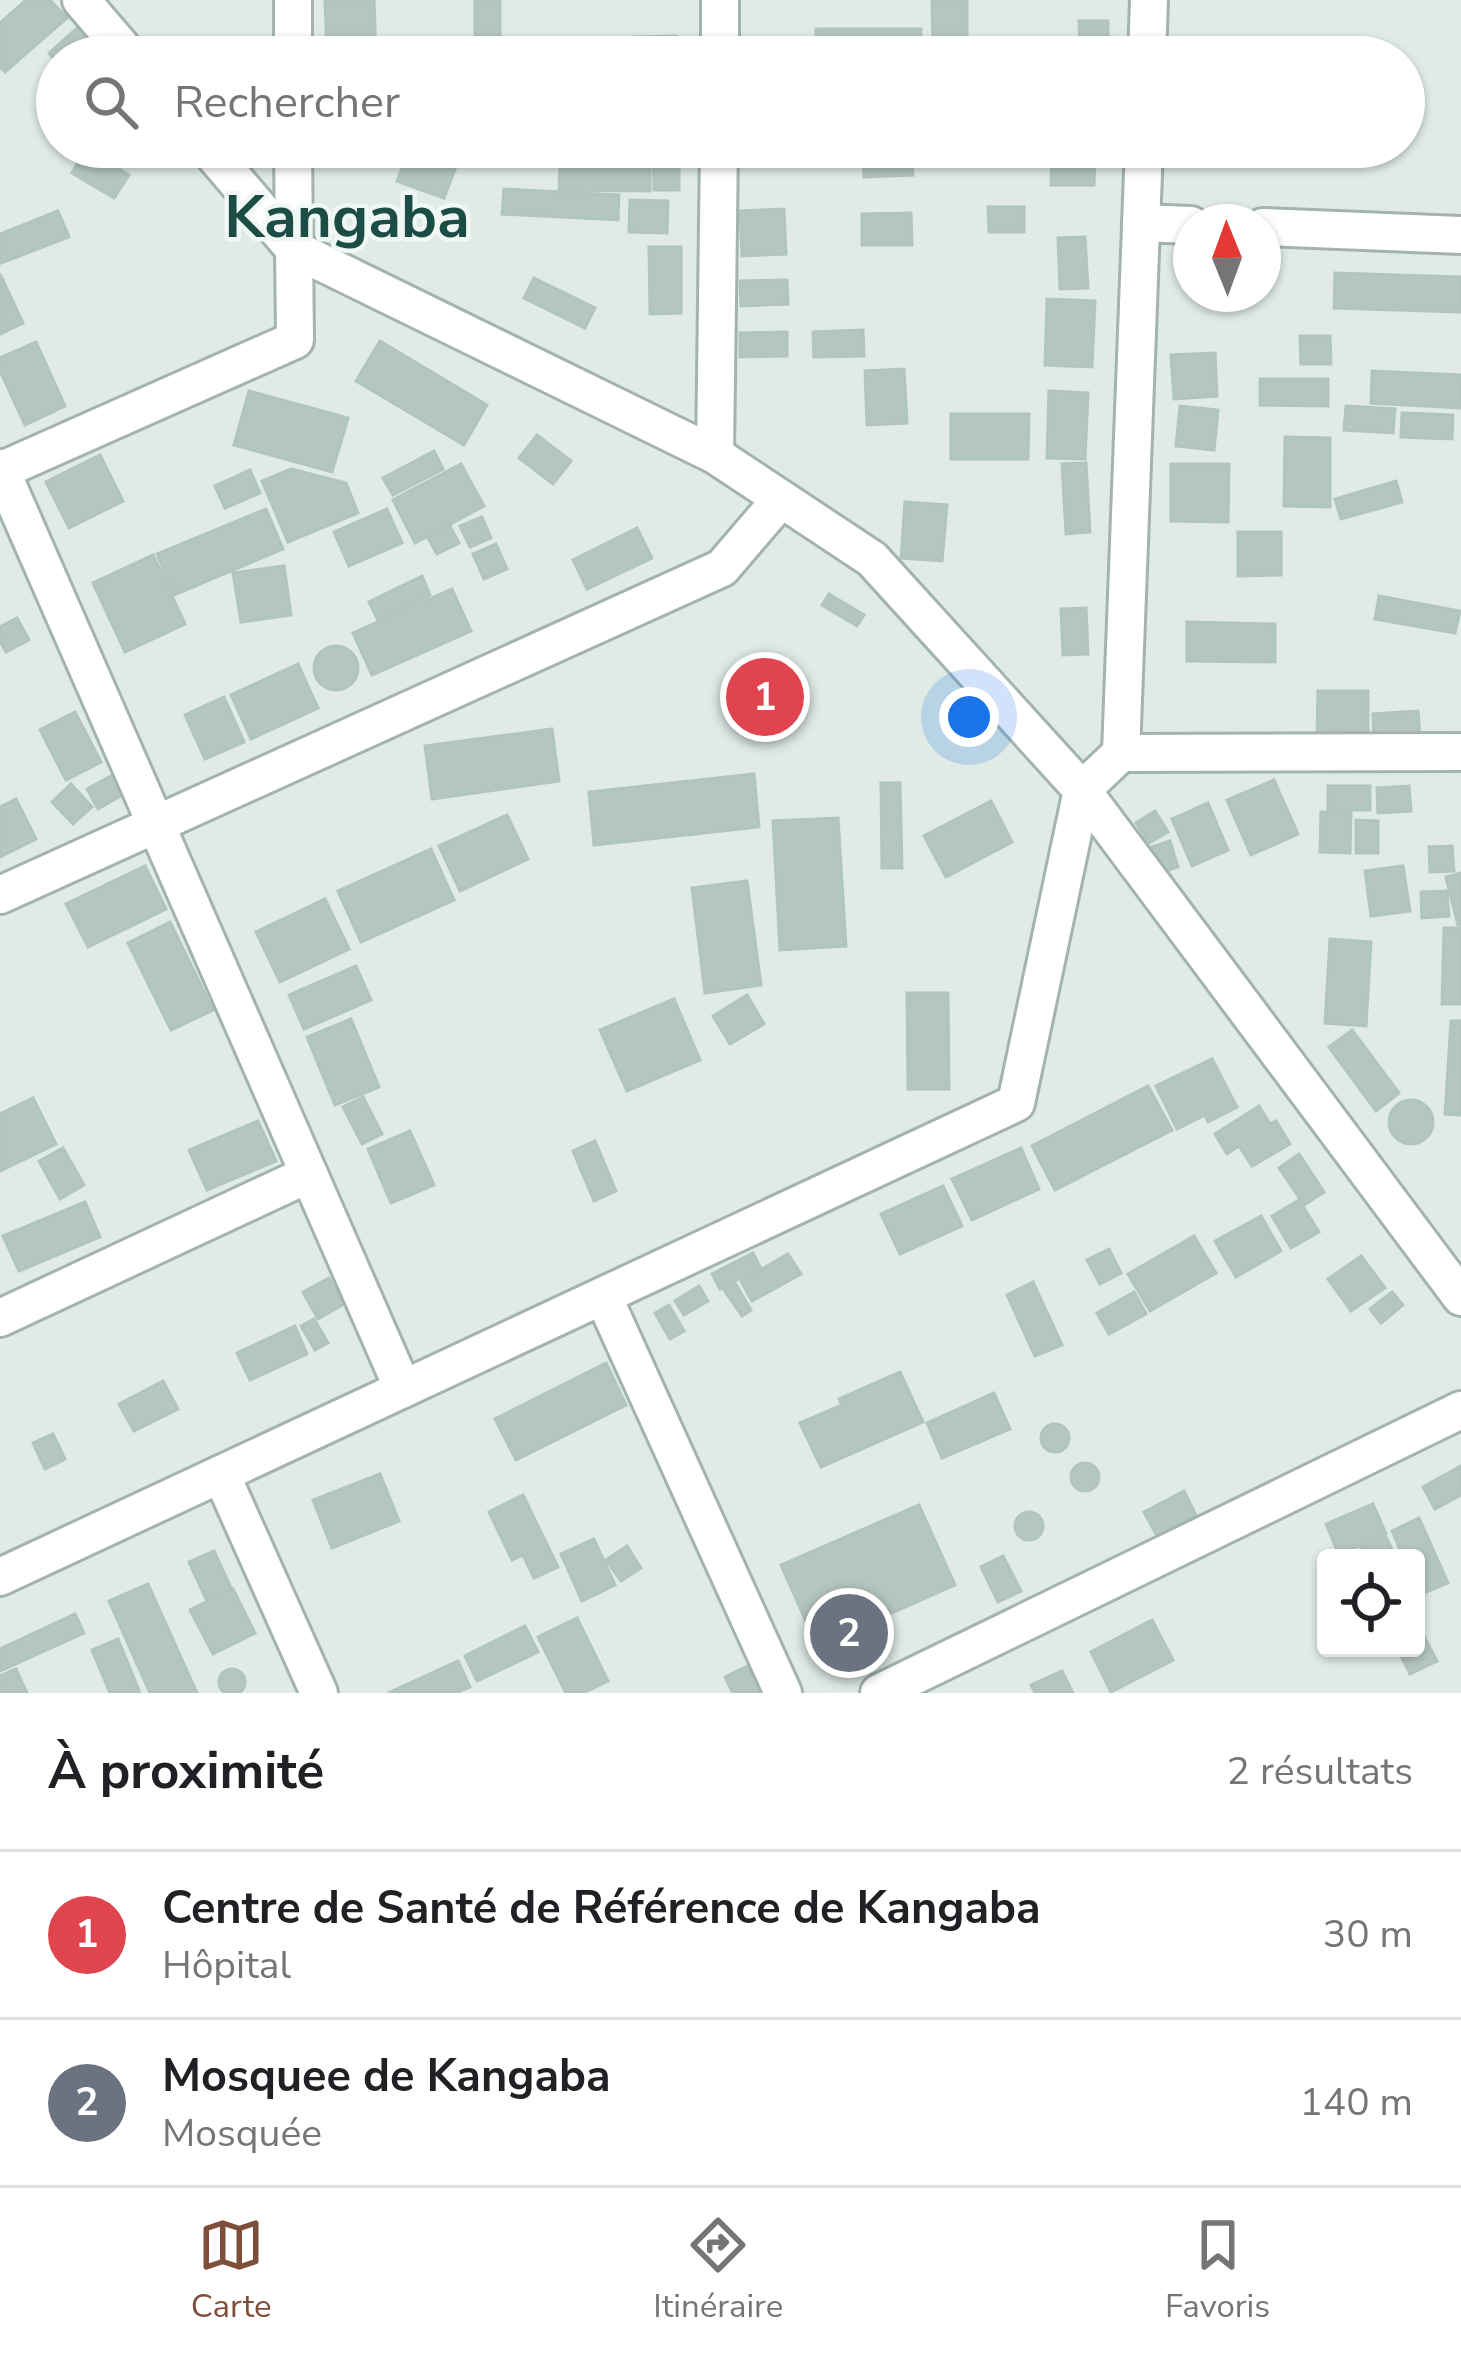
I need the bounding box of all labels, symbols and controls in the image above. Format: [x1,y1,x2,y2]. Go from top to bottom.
search box [36,36,1425,168]
icon: search [78,69,144,135]
text: Rechercher [174,72,400,133]
district label: Kangaba [224,176,470,258]
north arrow [1173,204,1281,312]
pin: 1 [726,652,804,742]
your location [939,687,999,747]
map controls [1317,1549,1425,1657]
button: locate [1317,1549,1425,1657]
pin: 2 [810,1588,888,1678]
text: À proximité [48,1736,324,1806]
text: 2 résultats [1227,1745,1413,1798]
text: Centre de Santé de Référence de Kangaba [162,1878,1041,1939]
text: 1 [75,1908,99,1961]
text: 30 m [1323,1908,1413,1961]
text: Hôpital [162,1939,291,1992]
text: Mosquee de Kangaba [162,2046,611,2107]
text: 2 [75,2076,99,2129]
text: 140 m [1299,2076,1413,2129]
text: Mosquée [162,2107,322,2160]
tab: Carte [191,2212,272,2329]
tab: Itinéraire [653,2212,783,2329]
tab: Favoris [1165,2212,1270,2329]

